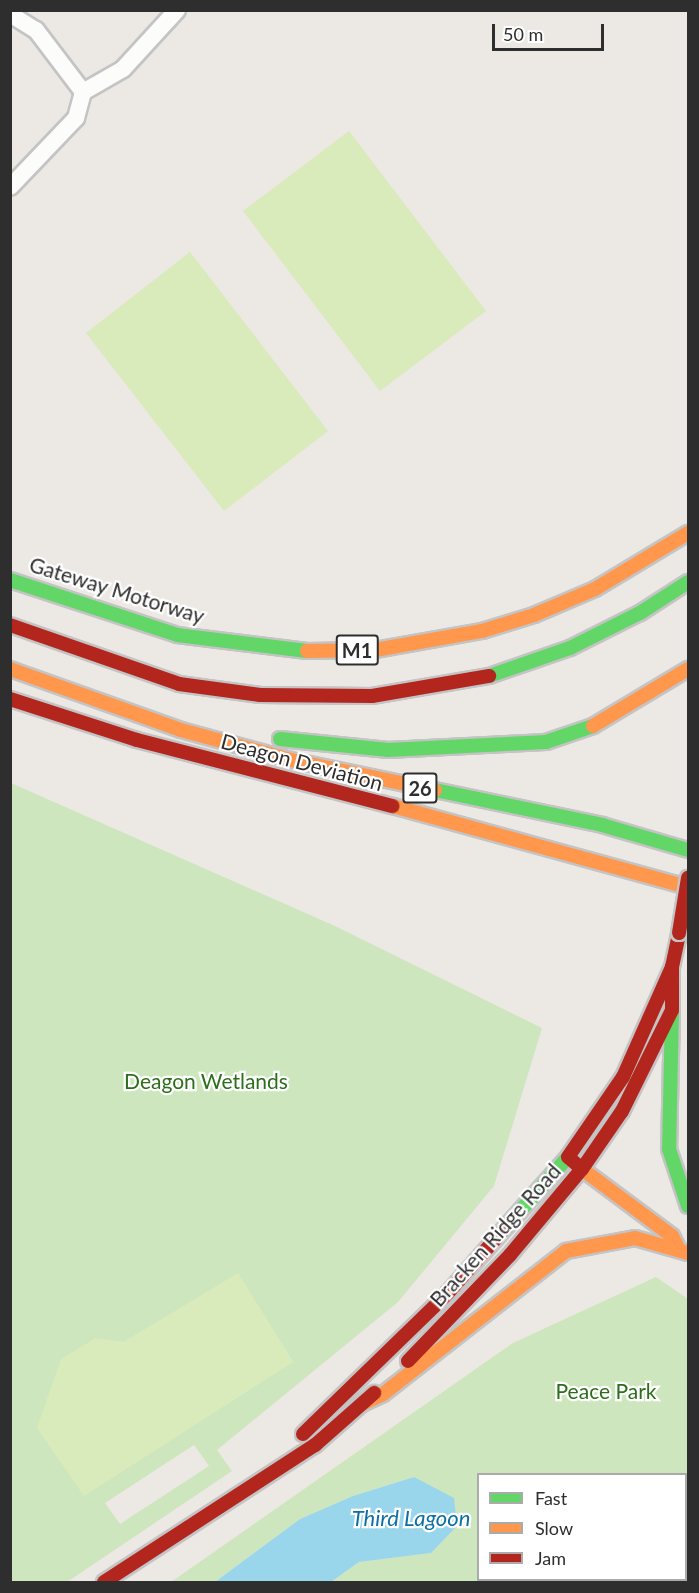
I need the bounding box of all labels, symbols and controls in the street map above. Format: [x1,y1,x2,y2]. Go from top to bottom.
scale bar [495,12,608,50]
text: 50 m [503,23,543,45]
street label: Gateway Motorway [26,551,208,629]
road number: M1 [334,633,380,667]
street label: Deagon Deviation [218,728,386,796]
road number: 26 [402,771,438,805]
park label: Deagon Wetlands [124,1068,288,1094]
street label: Bracken Ridge Road [424,1159,566,1311]
park label: Peace Park [556,1378,656,1404]
legend [477,1473,687,1581]
text: Fast [535,1487,567,1509]
water label: Third Lagoon [352,1505,470,1531]
text: Slow [535,1517,573,1539]
text: Jam [535,1547,566,1569]

